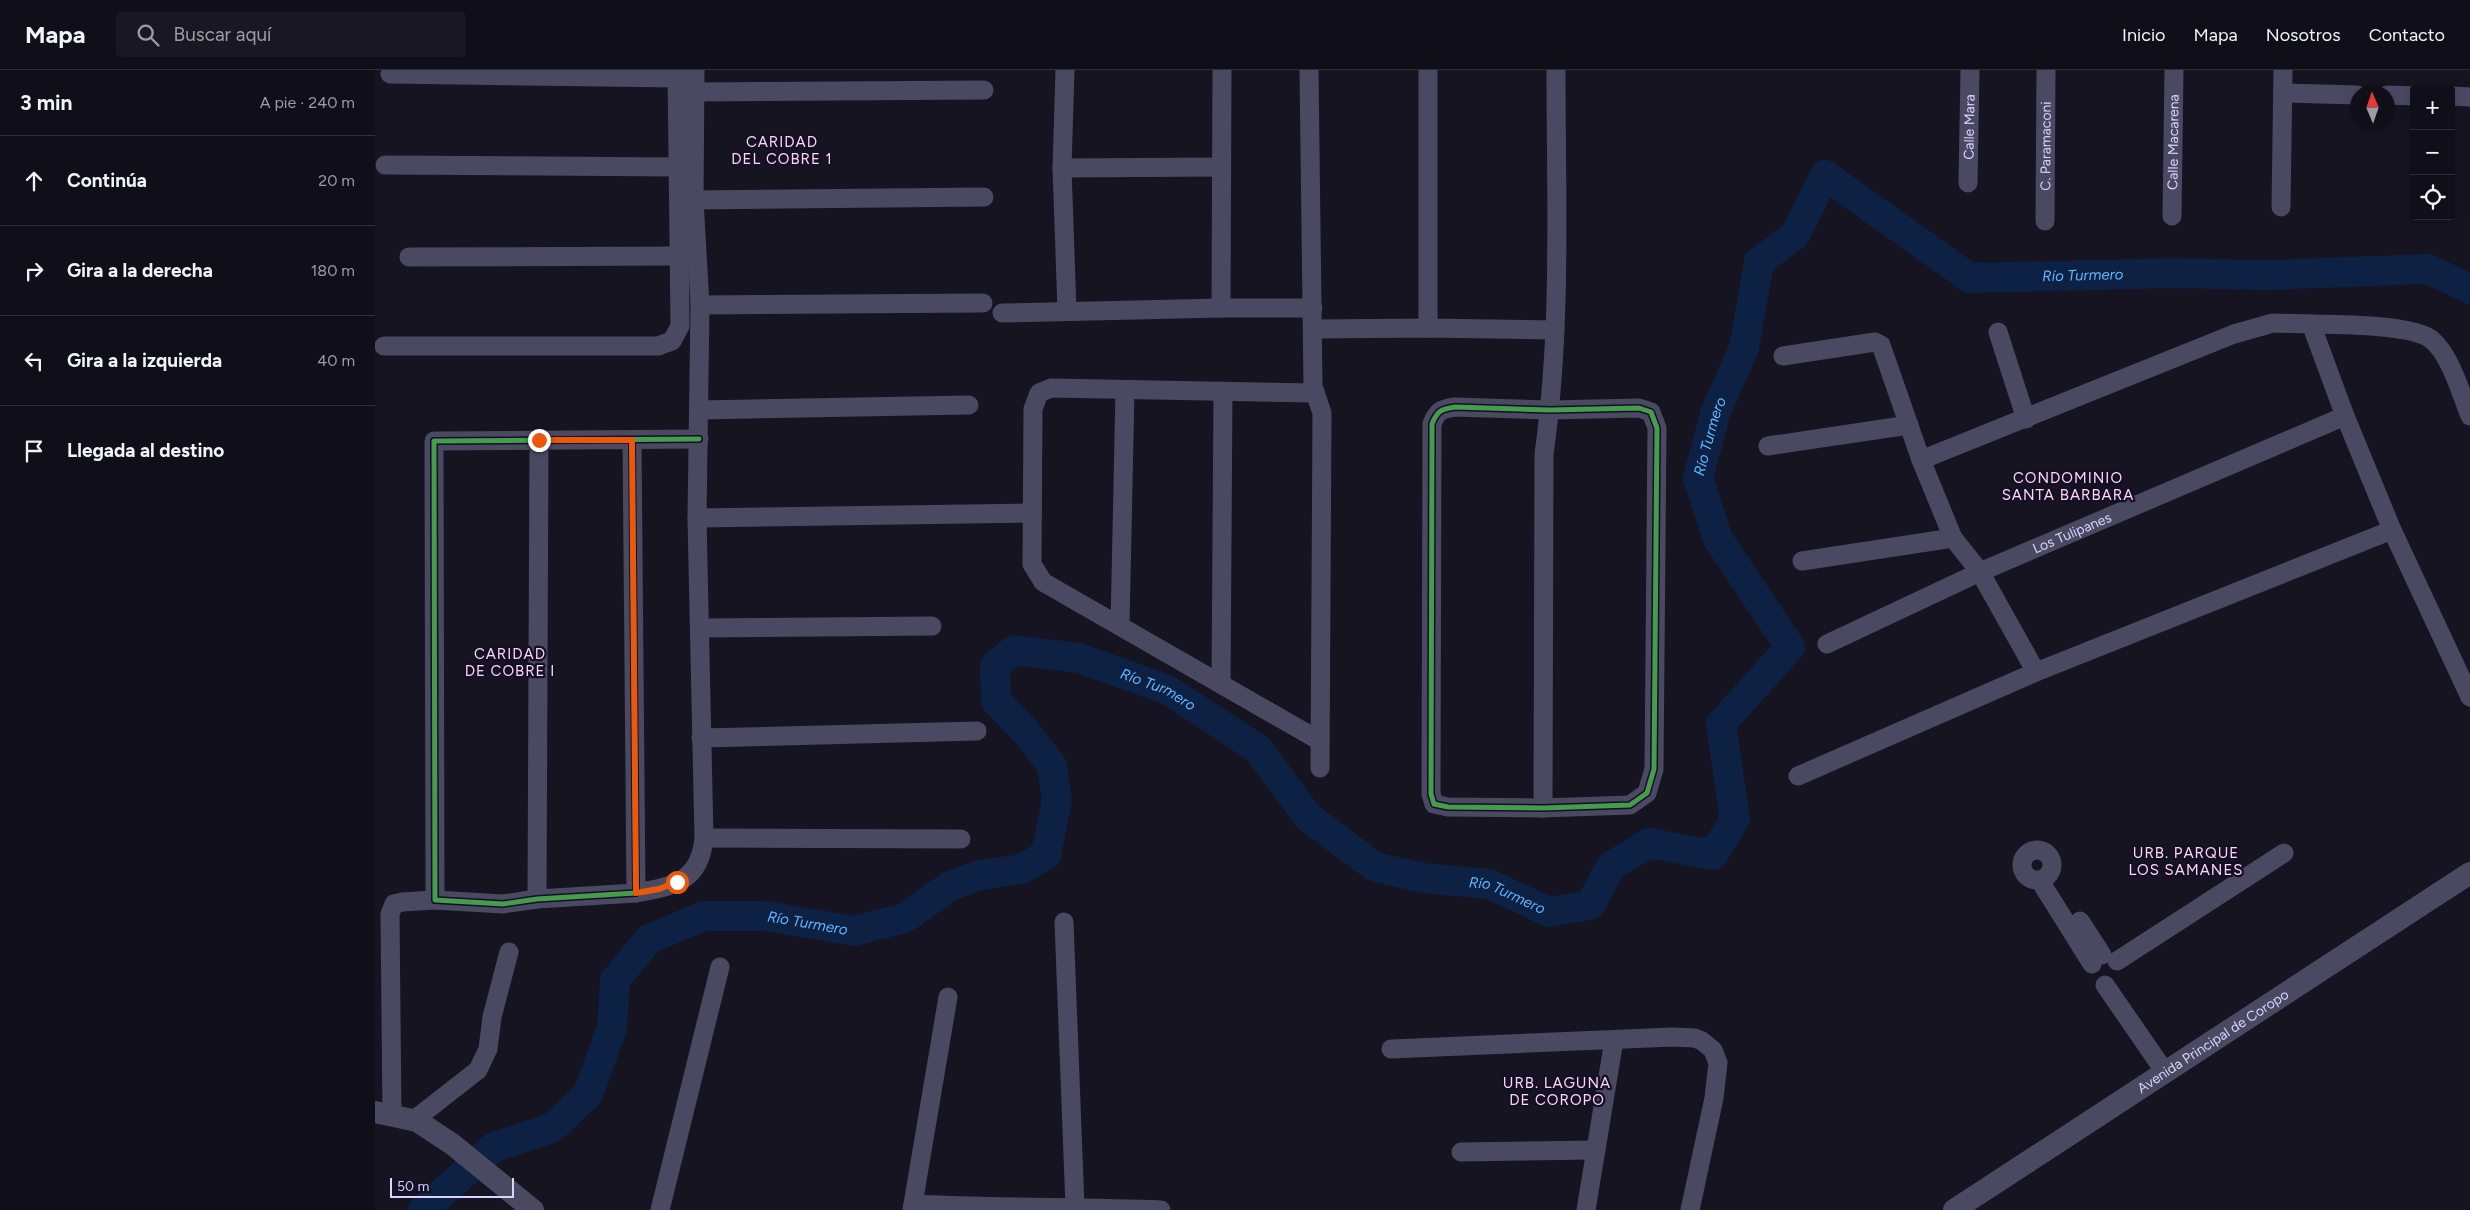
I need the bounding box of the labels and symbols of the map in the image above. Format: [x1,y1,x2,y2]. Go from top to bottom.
north arrow [2350,85,2395,130]
street label: Calle Mara [1960,94,1978,160]
street label: Calle Macarena [2164,94,2182,190]
street label: C. Paramaconi [2037,101,2054,191]
district label: CARIDAD DEL COBRE 1 [731,133,833,168]
water label: Río Turmero [2042,265,2124,285]
water label: Río Turmero [1690,394,1730,478]
route end [528,429,551,452]
district label: CONDOMINIO SANTA BARBARA [2002,469,2134,504]
street label: Los Tulipanes [2030,508,2114,557]
district label: CARIDAD DE COBRE I [465,645,555,680]
water label: Río Turmero [1118,665,1199,715]
district label: URB. PARQUE LOS SAMANES [2129,844,2244,879]
route start [666,871,689,894]
water label: Río Turmero [1468,873,1549,918]
water label: Río Turmero [766,907,850,939]
street label: Avenida Principal de Coropo [2134,985,2292,1097]
district label: URB. LAGUNA DE COROPO [1503,1074,1611,1109]
scale bar [390,1175,514,1198]

